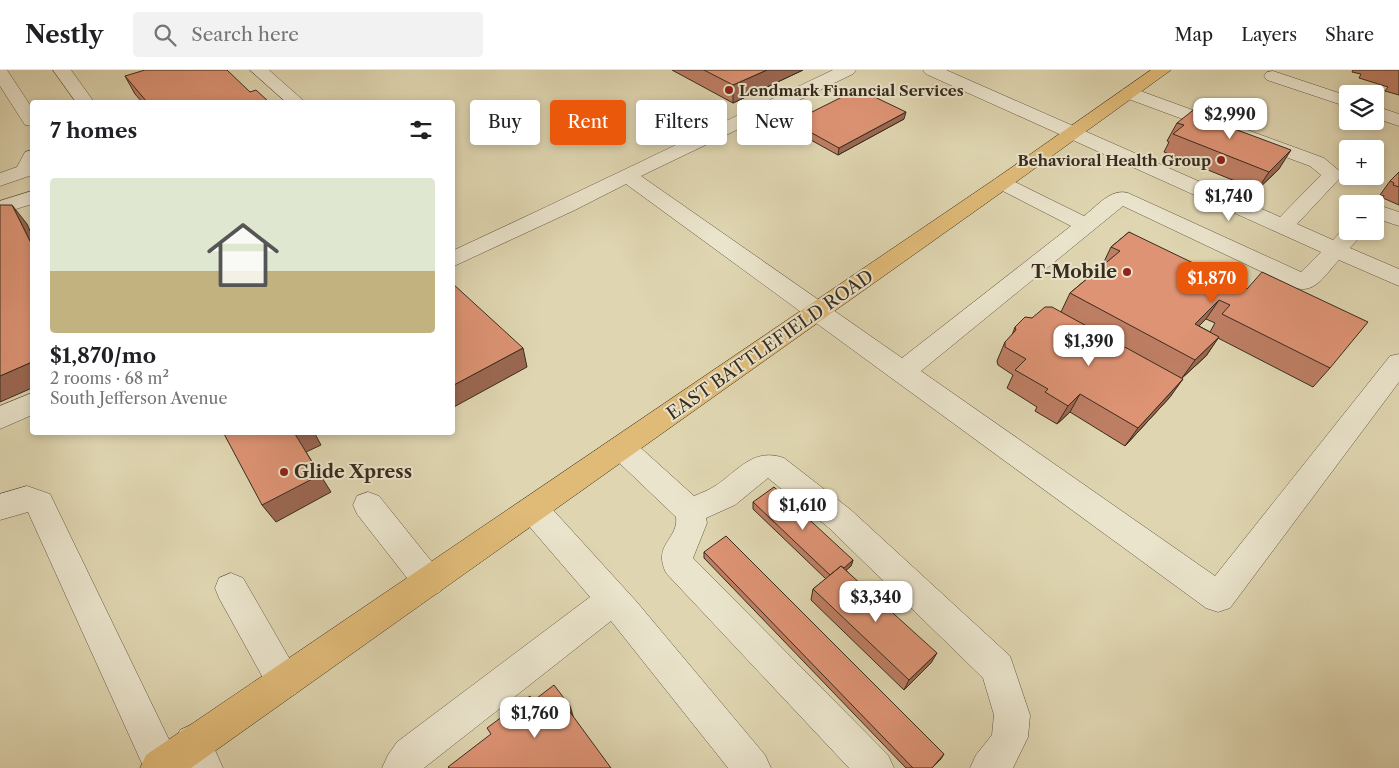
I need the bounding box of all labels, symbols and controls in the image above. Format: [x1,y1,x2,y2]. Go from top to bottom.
search box [133,12,483,57]
text: Nestly [25,20,103,49]
icon: search [151,21,179,49]
text: Search here [191,23,299,46]
text: Map [1175,24,1213,46]
text: Layers [1241,24,1297,46]
text: Share [1325,24,1374,46]
place label: Lendmark Financial Services [739,81,964,100]
marker: Lendmark Financial Services [723,84,735,96]
map controls [1339,85,1384,240]
button: layers [1339,85,1384,130]
pin: $2,990 [1189,98,1271,140]
chip: Buy [470,100,540,145]
chip: Rent [550,100,626,145]
chip: Filters [636,100,727,145]
chip: New [737,100,812,145]
text: $2,990 [1204,104,1256,124]
icon: filters [407,116,435,144]
text: 7 homes [50,118,137,143]
button: + [1339,140,1384,185]
place label: Behavioral Health Group [1018,151,1211,170]
marker: Behavioral Health Group [1215,154,1227,166]
pin: $1,740 [1188,180,1270,222]
text: $1,740 [1205,186,1253,206]
button: − [1339,195,1384,240]
icon: home [198,210,288,300]
place label: T-Mobile [1031,261,1117,283]
pin: $1,870 [1171,262,1253,304]
street label: EAST BATTLEFIELD ROAD [663,265,877,425]
marker: T-Mobile [1121,266,1133,278]
text: $1,870 [1188,268,1236,288]
pin: $1,390 [1048,324,1130,367]
text: $1,390 [1064,331,1114,351]
text: $1,870/mo [50,343,156,368]
text: 2 rooms · 68 m² [50,368,169,388]
text: South Jefferson Avenue [50,388,227,408]
place label: Glide Xpress [294,461,412,483]
marker: Glide Xpress [278,466,290,478]
pin: $1,610 [762,488,844,531]
text: $1,610 [779,495,827,515]
pin: $3,340 [835,580,917,623]
text: $3,340 [850,587,902,607]
pin: $1,760 [494,696,576,739]
text: $1,760 [511,703,559,723]

